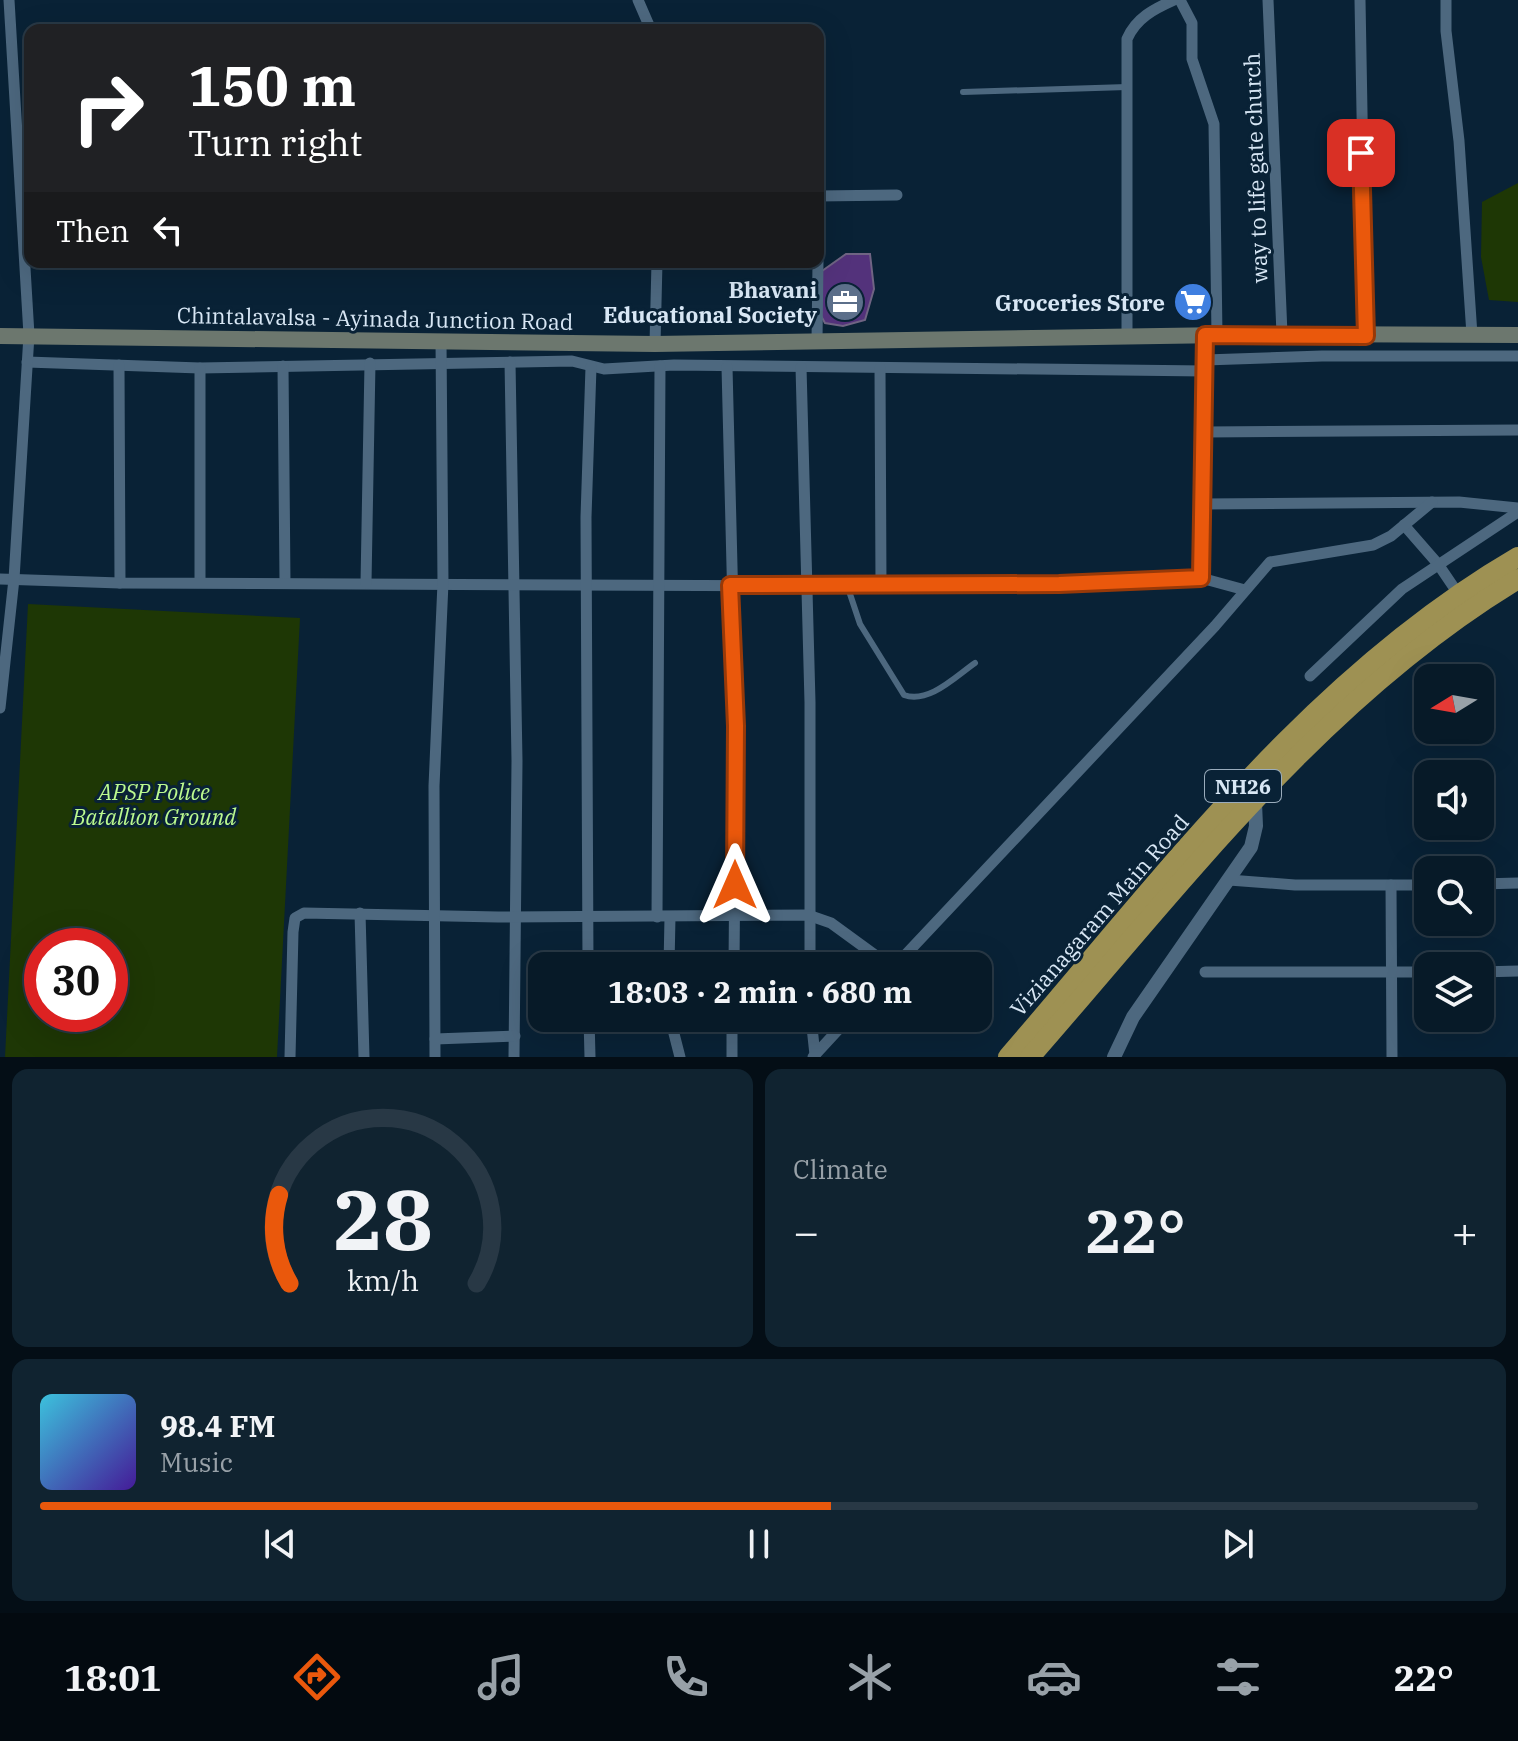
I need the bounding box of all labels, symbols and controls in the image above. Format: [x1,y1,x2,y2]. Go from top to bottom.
text: 150 m [188,49,356,121]
street label: way to life gate church [1236,52,1274,284]
icon: right [56,56,160,160]
text: Turn right [188,119,362,166]
pin [1327,119,1395,187]
icon: arrive [1339,131,1383,175]
icon: left [146,208,190,252]
text: Then [56,211,130,250]
place label: Bhavani Educational Society [603,275,817,329]
office icon: Bhavani Educational Society [824,281,866,323]
supermarket icon: Groceries Store [1172,281,1214,323]
place label: Groceries Store [995,288,1165,317]
street label: Chintalavalsa - Ayinada Junction Road [177,300,573,336]
north arrow [1414,664,1494,744]
map controls [1414,664,1494,1032]
button: sound [1414,760,1494,840]
road number: NH26 [1205,770,1281,802]
park label: APSP Police Batallion Ground [71,777,237,831]
street label: Vizianagaram Main Road [1003,808,1195,1022]
position arrow [693,843,777,927]
button: search [1414,856,1494,936]
speed limit sign: 30 [24,928,128,1032]
button: layers [1414,952,1494,1032]
text: 18:03 · 2 min · 680 m [608,972,912,1011]
text: Climate [793,1152,888,1186]
text: 28 [333,1165,432,1273]
text: 22° [1085,1191,1186,1270]
text: − [793,1203,819,1260]
text: + [1452,1203,1478,1260]
text: km/h [346,1262,419,1299]
text: 98.4 FM [160,1406,275,1445]
text: Music [160,1445,233,1479]
icon: previous [258,1522,302,1566]
icon: pause [737,1522,781,1566]
icon: next [1216,1522,1260,1566]
icon: directions [289,1649,345,1705]
icon: music [473,1649,529,1705]
icon: phone [658,1649,714,1705]
icon: climate [842,1649,898,1705]
icon: car [1026,1649,1082,1705]
icon: filters [1210,1649,1266,1705]
text: 18:01 [64,1654,161,1701]
text: 22° [1394,1654,1454,1701]

